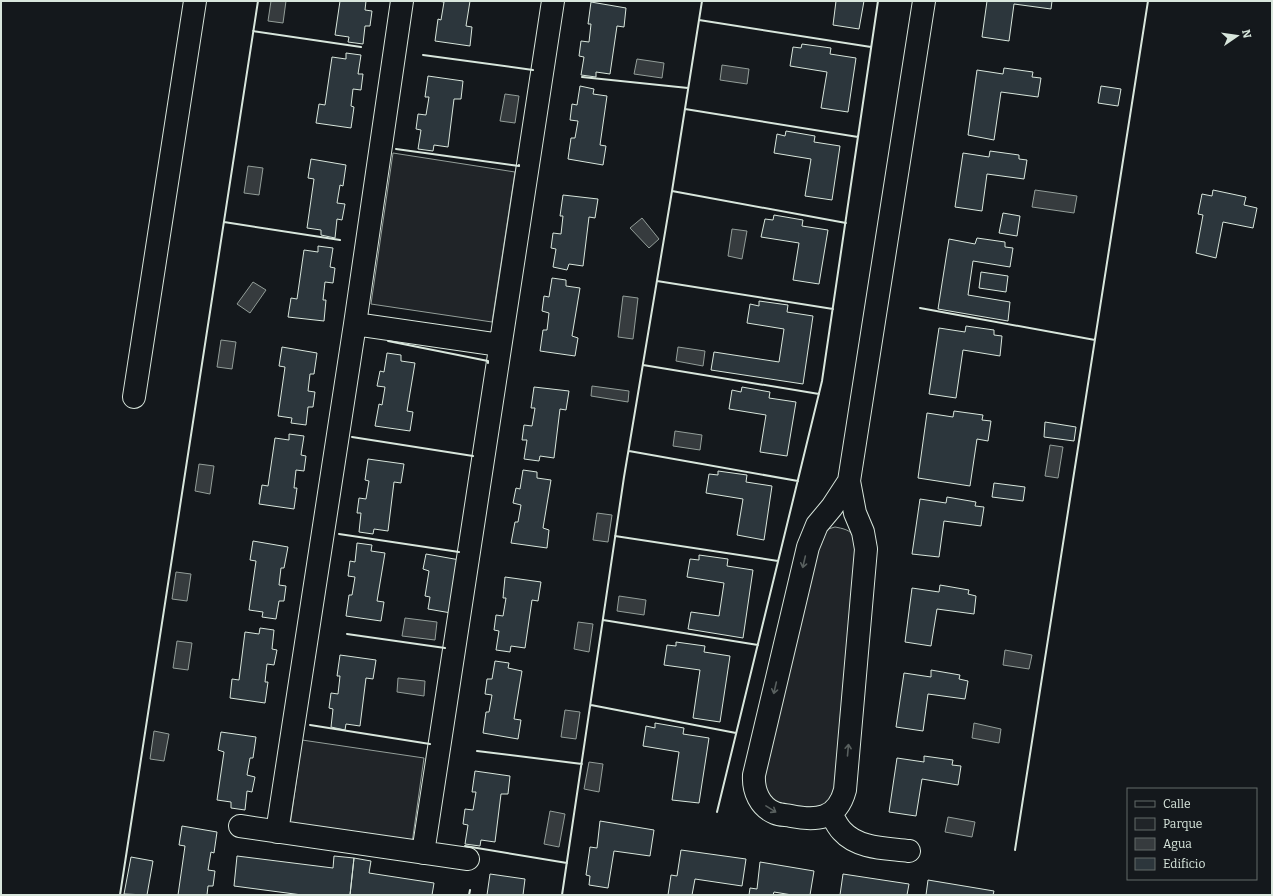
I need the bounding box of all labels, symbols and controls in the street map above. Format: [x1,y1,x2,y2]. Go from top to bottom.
north arrow [1217,16,1257,56]
text: N [1239,28,1254,40]
one-way arrow [800,555,808,568]
one-way arrow [770,682,778,695]
one-way arrow [845,744,852,757]
legend [1127,788,1257,880]
text: Calle [1163,797,1191,811]
one-way arrow [765,806,777,814]
text: Parque [1163,817,1202,831]
text: Agua [1163,837,1192,851]
text: Edificio [1163,857,1205,871]

